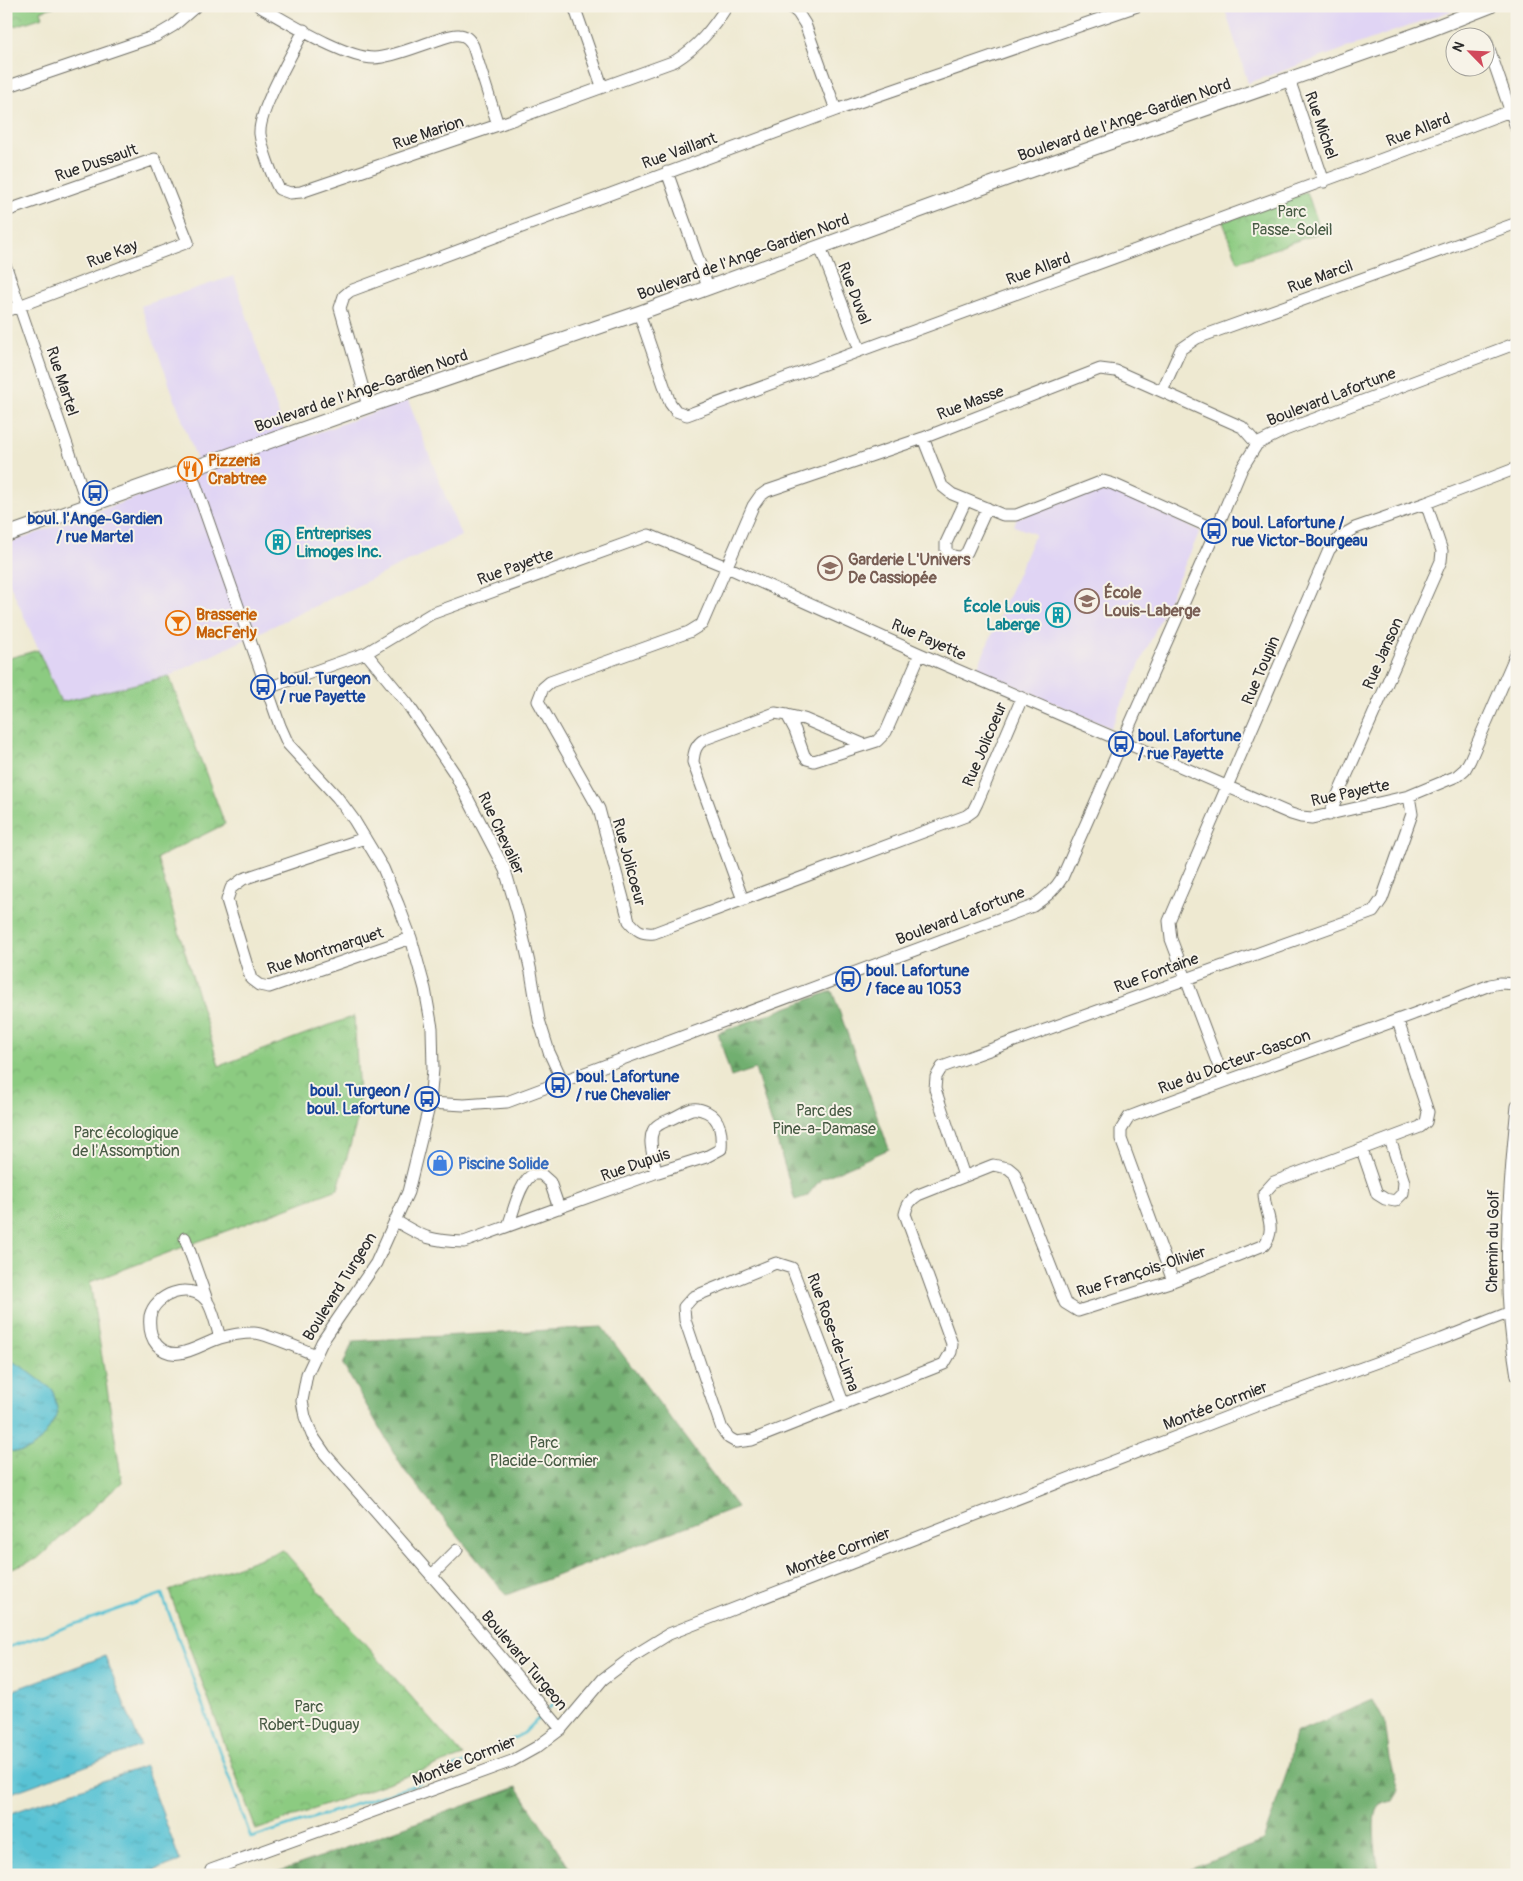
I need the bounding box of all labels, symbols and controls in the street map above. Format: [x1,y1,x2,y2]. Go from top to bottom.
north arrow [1446,28,1496,78]
text: N [1449,39,1468,55]
street label: Boulevard de l'Ange-Gardien Nord [1015,74,1234,166]
street label: Rue Michel [1300,89,1342,162]
street label: Rue Allard [1383,109,1453,151]
street label: Rue Marion [390,111,466,154]
street label: Rue Vaillant [639,128,720,174]
street label: Rue Dussault [52,139,141,186]
park label: Parc Passe-Soleil [1252,202,1332,240]
street label: Boulevard de l'Ange-Gardien Nord [635,209,852,305]
street label: Rue Kay [84,235,141,273]
street label: Rue Allard [1003,248,1073,290]
street label: Rue Marcil [1285,256,1356,298]
street label: Rue Duval [833,259,875,327]
street label: Rue Martel [41,344,83,418]
street label: Boulevard de l'Ange-Gardien Nord [252,345,471,437]
street label: Boulevard Lafortune [1264,363,1399,431]
street label: Rue Masse [934,381,1007,425]
place label: Pizzeria Crabtree [208,451,268,489]
restaurant icon: Pizzeria Crabtree [177,456,203,482]
bus stop icon: boul. l'Ange-Gardien / rue Martel [82,480,108,506]
place label: boul. l'Ange-Gardien / rue Martel [27,509,163,547]
place label: boul. Lafortune / rue Victor-Bourgeau [1232,513,1368,551]
bus stop icon: boul. Lafortune / rue Victor-Bourgeau [1201,518,1227,544]
place label: Entreprises Limoges Inc. [296,524,382,562]
building icon: Entreprises Limoges Inc. [265,529,291,555]
street label: Rue Payette [474,544,556,590]
place label: Garderie L'Univers De Cassiopée [848,550,971,588]
school or university icon: Garderie L'Univers De Cassiopée [817,555,843,581]
place label: École Louis-Laberge [1104,582,1201,621]
school or university icon: École Louis-Laberge [1074,588,1100,614]
place label: École Louis Laberge [963,596,1041,635]
building icon: École Louis Laberge [1045,602,1071,628]
place label: Brasserie MacFerly [196,605,258,643]
bar icon: Brasserie MacFerly [165,610,191,636]
street label: Rue Janson [1358,614,1408,693]
street label: Rue Payette [888,615,969,665]
street label: Rue Toupin [1237,633,1284,708]
place label: boul. Turgeon / rue Payette [280,669,371,707]
bus stop icon: boul. Turgeon / rue Payette [250,674,276,700]
street label: Rue Jolicoeur [958,699,1012,790]
place label: boul. Lafortune / rue Payette [1138,726,1242,764]
bus stop icon: boul. Lafortune / rue Payette [1108,731,1134,757]
street label: Rue Payette [1309,775,1391,811]
street label: Rue Chevalier [473,789,529,878]
street label: Rue Jolicoeur [608,816,650,909]
street label: Boulevard Lafortune [893,882,1028,950]
street label: Rue Montmarquet [265,923,387,979]
street label: Rue Fontaine [1111,948,1201,997]
place label: boul. Lafortune / face au 1053 [866,961,970,999]
bus stop icon: boul. Lafortune / face au 1053 [835,966,861,992]
street label: Rue du Docteur-Gascon [1156,1025,1313,1099]
place label: boul. Lafortune / rue Chevalier [576,1067,680,1105]
bus stop icon: boul. Lafortune / rue Chevalier [545,1072,571,1098]
place label: boul. Turgeon / boul. Lafortune [307,1081,411,1119]
bus stop icon: boul. Turgeon / boul. Lafortune [414,1086,440,1112]
park label: Parc des Pine-a-Damase [772,1101,876,1139]
park label: Parc écologique de l'Assomption [72,1123,180,1161]
street label: Rue Dupuis [598,1144,673,1186]
shop icon: Piscine Solide [427,1150,453,1176]
place label: Piscine Solide [458,1154,550,1174]
street label: Chemin du Golf [1482,1189,1504,1293]
street label: Boulevard Turgeon [298,1229,381,1345]
street label: Rue François-Olivier [1074,1242,1209,1302]
street label: Rue Rose-de-Lima [802,1271,864,1394]
street label: Montée Cormier [1160,1377,1271,1435]
park label: Parc Placide-Cormier [490,1433,599,1471]
street label: Montée Cormier [783,1523,894,1581]
street label: Boulevard Turgeon [477,1607,572,1715]
park label: Parc Robert-Duguay [259,1697,360,1735]
street label: Montée Cormier [410,1731,519,1791]

